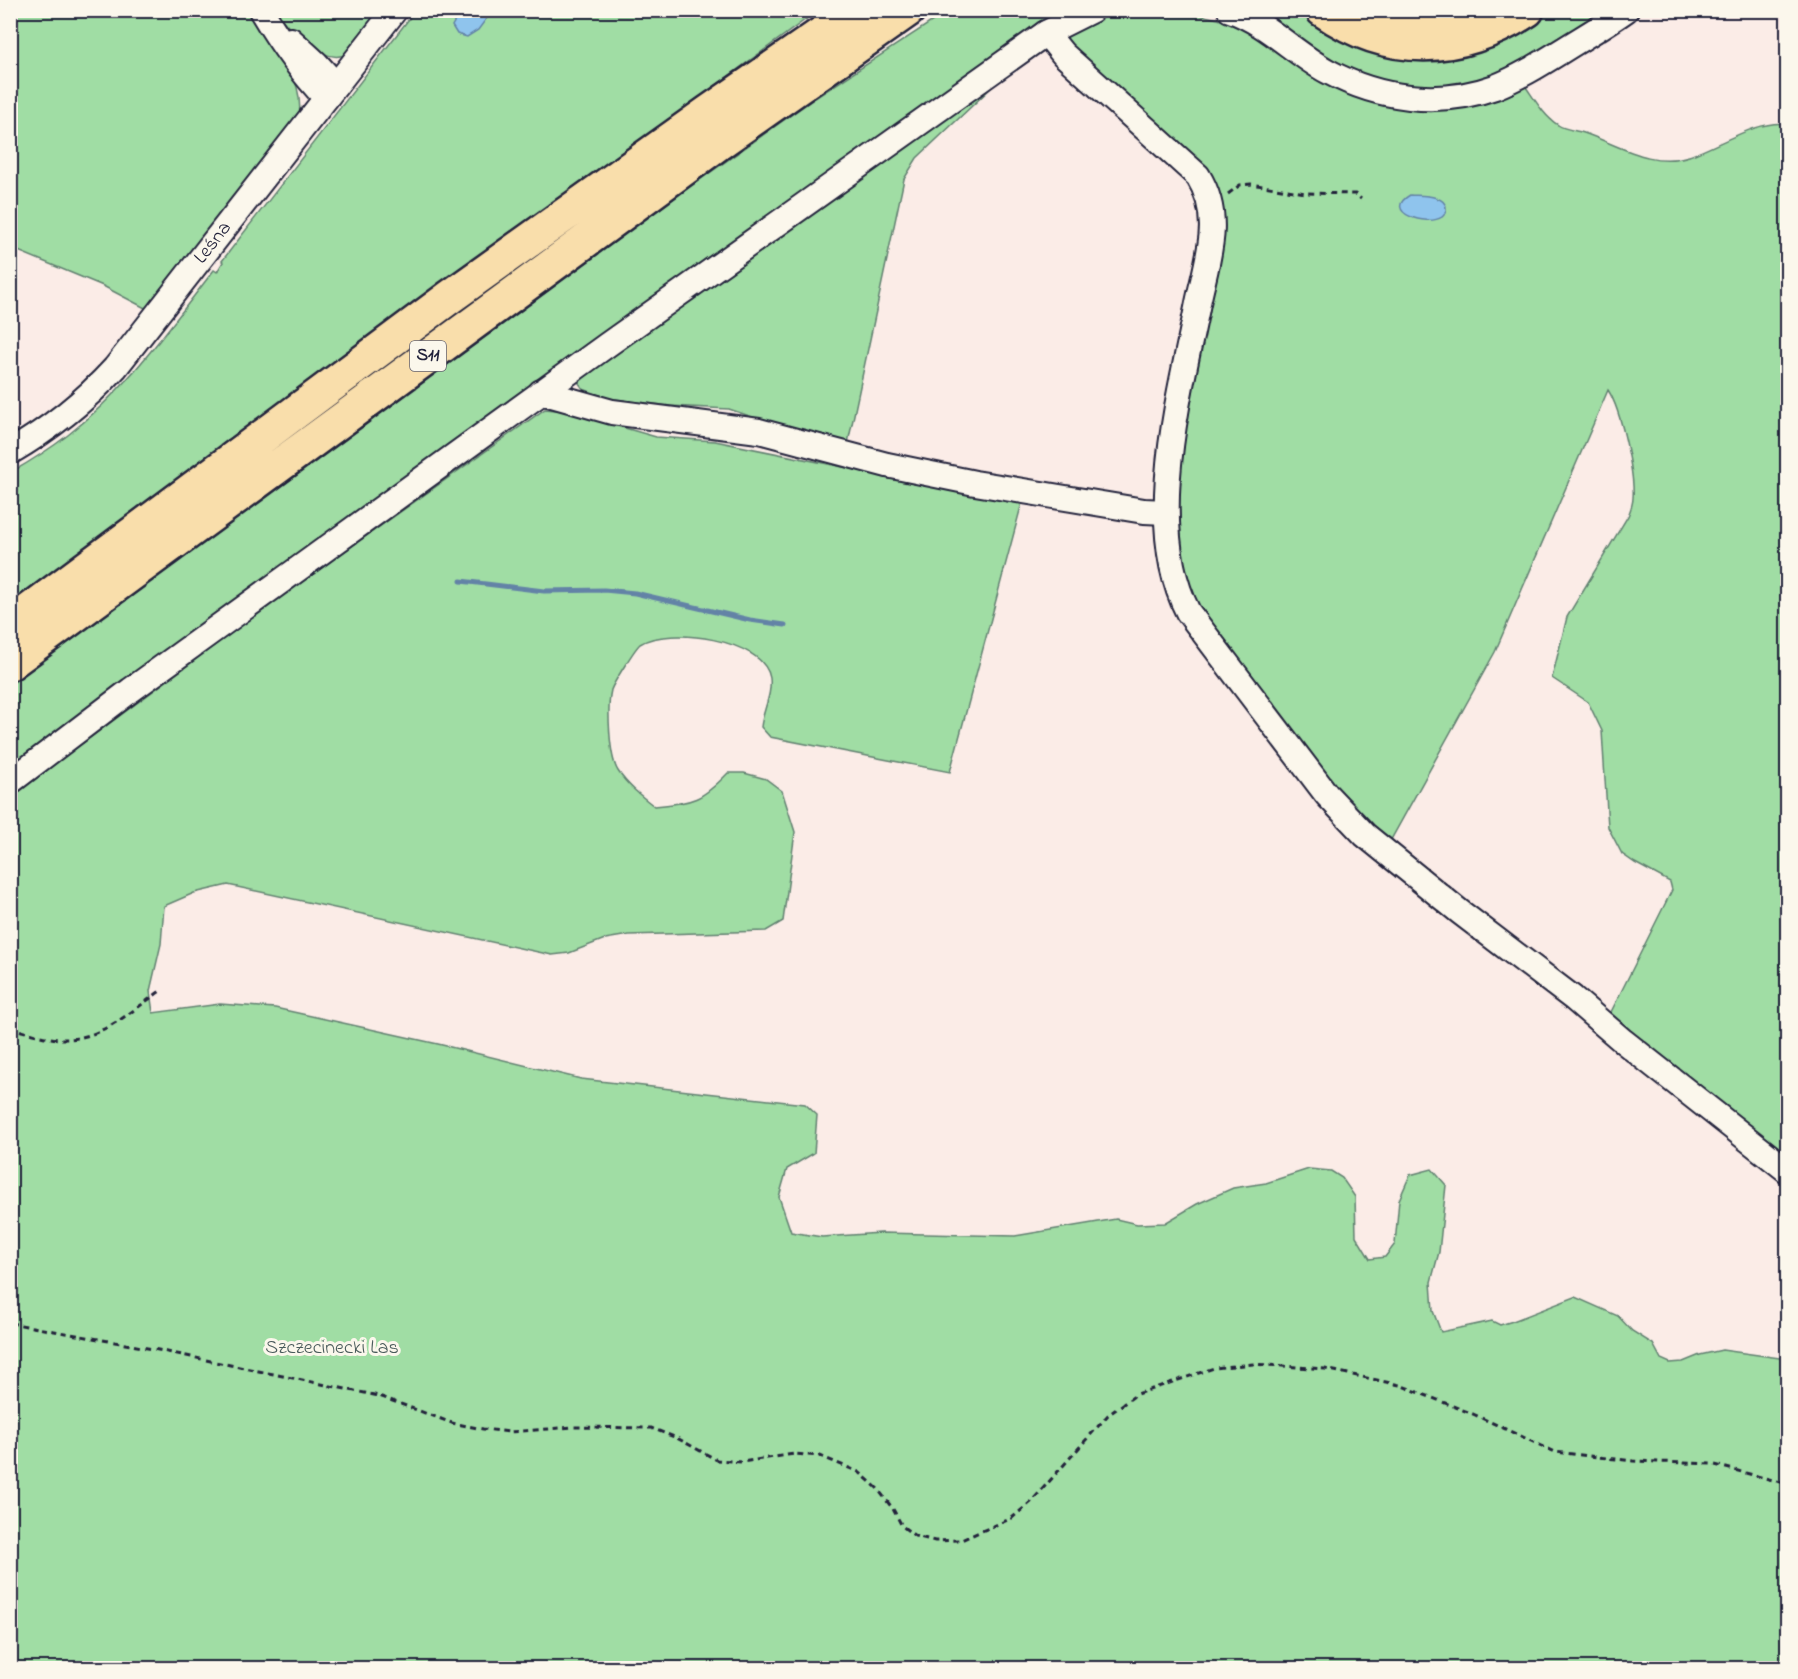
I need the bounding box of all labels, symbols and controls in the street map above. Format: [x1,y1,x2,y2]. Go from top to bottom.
street label: Leśna [187,215,239,270]
road number: S11 [410,341,446,371]
park label: Szczecinecki Las [265,1334,399,1363]

